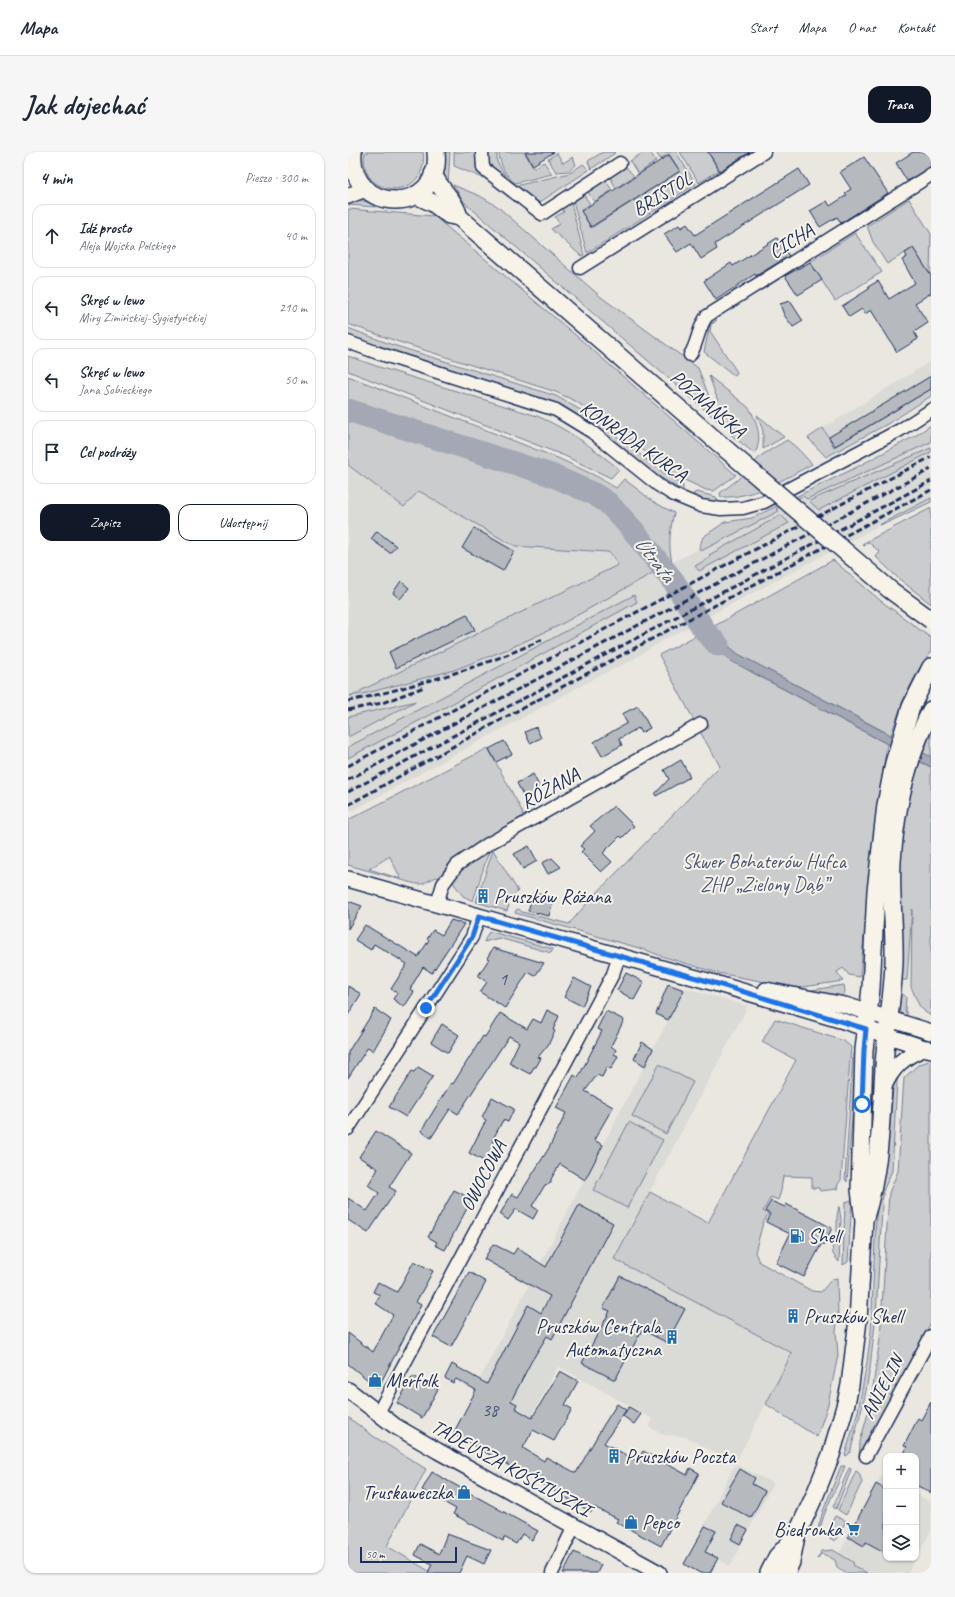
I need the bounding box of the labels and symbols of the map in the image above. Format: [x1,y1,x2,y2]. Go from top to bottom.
street label: BRISTOL [628,166,697,222]
street label: CICHA [764,217,819,264]
street label: POZNAŃSKA [665,365,751,444]
street label: KONRADA KURCA [576,395,693,488]
water label: Utrata [629,531,682,589]
street label: RÓŻANA [516,761,585,814]
park label: Skwer Bohaterów Hufca ZHP „Zielony Dąb” [682,849,848,897]
place label: Pruszków Różana [494,884,612,909]
building icon: Pruszków Różana [475,888,491,904]
house number: 1 [499,968,508,990]
route end [417,999,435,1017]
route start [853,1095,871,1113]
street label: OWOCOWA [454,1136,512,1215]
place label: Shell [808,1224,844,1249]
fuel station icon: Shell [789,1228,805,1244]
place label: Pruszków Shell [804,1304,906,1329]
building icon: Pruszków Shell [785,1308,801,1324]
place label: Pruszków Centrala Automatyczna [536,1314,663,1362]
building icon: Pruszków Centrala Automatyczna [664,1329,680,1345]
street label: ANIELIN [855,1349,910,1423]
place label: Merfolk [386,1368,439,1393]
shop icon: Merfolk [367,1372,383,1388]
house number: 38 [482,1399,500,1421]
street label: TADEUSZA KOŚCIUSZKI [427,1414,599,1524]
place label: Pruszków Poczta [625,1444,737,1469]
building icon: Pruszków Poczta [606,1448,622,1464]
place label: Truskaweczka [363,1480,454,1505]
shop icon: Truskaweczka [456,1484,472,1500]
place label: Pepco [642,1510,681,1535]
shop icon: Pepco [623,1514,639,1530]
place label: Biedronka [774,1517,843,1542]
supermarket icon: Biedronka [845,1521,861,1537]
scale bar [360,1545,457,1564]

